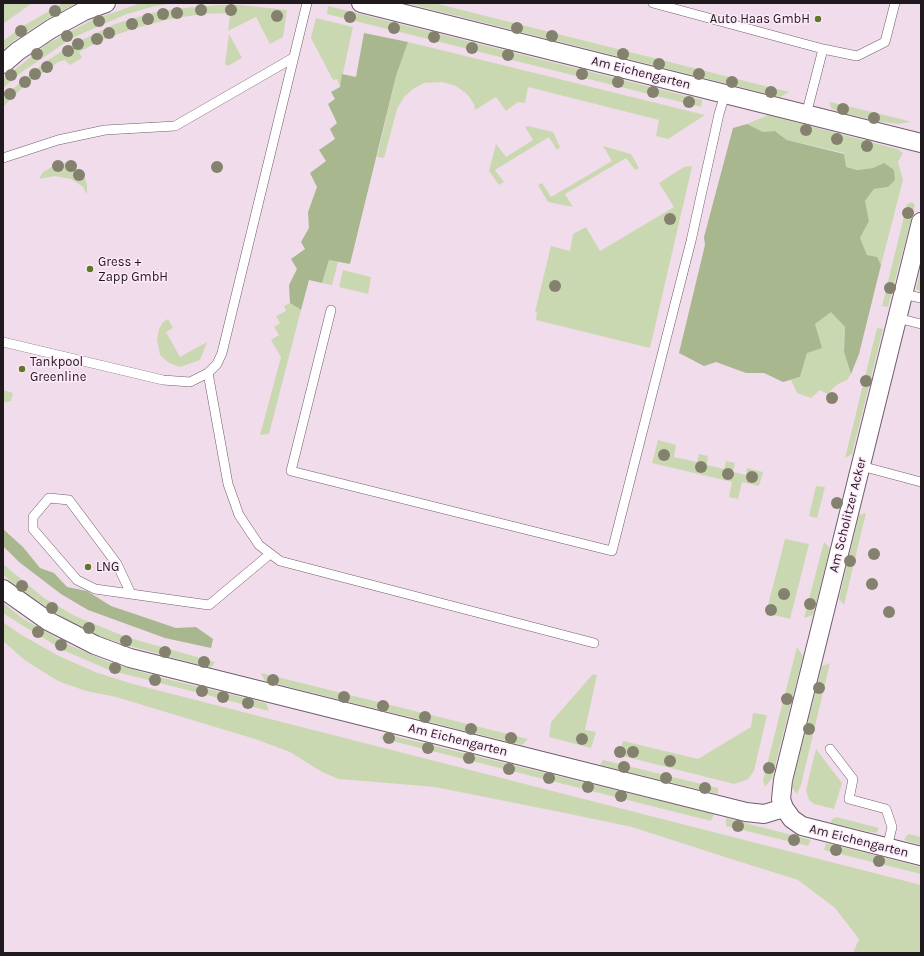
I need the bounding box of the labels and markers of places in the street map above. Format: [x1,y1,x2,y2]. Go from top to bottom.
place label: Auto Haas GmbH [710,11,810,27]
marker: Auto Haas GmbH [813,14,823,24]
place label: Gress + Zapp GmbH [98,254,168,285]
marker: Gress + Zapp GmbH [85,264,95,274]
place label: Tankpool Greenline [30,354,86,385]
marker: Tankpool Greenline [17,364,27,374]
place label: LNG [96,559,119,575]
marker: LNG [83,562,93,572]

